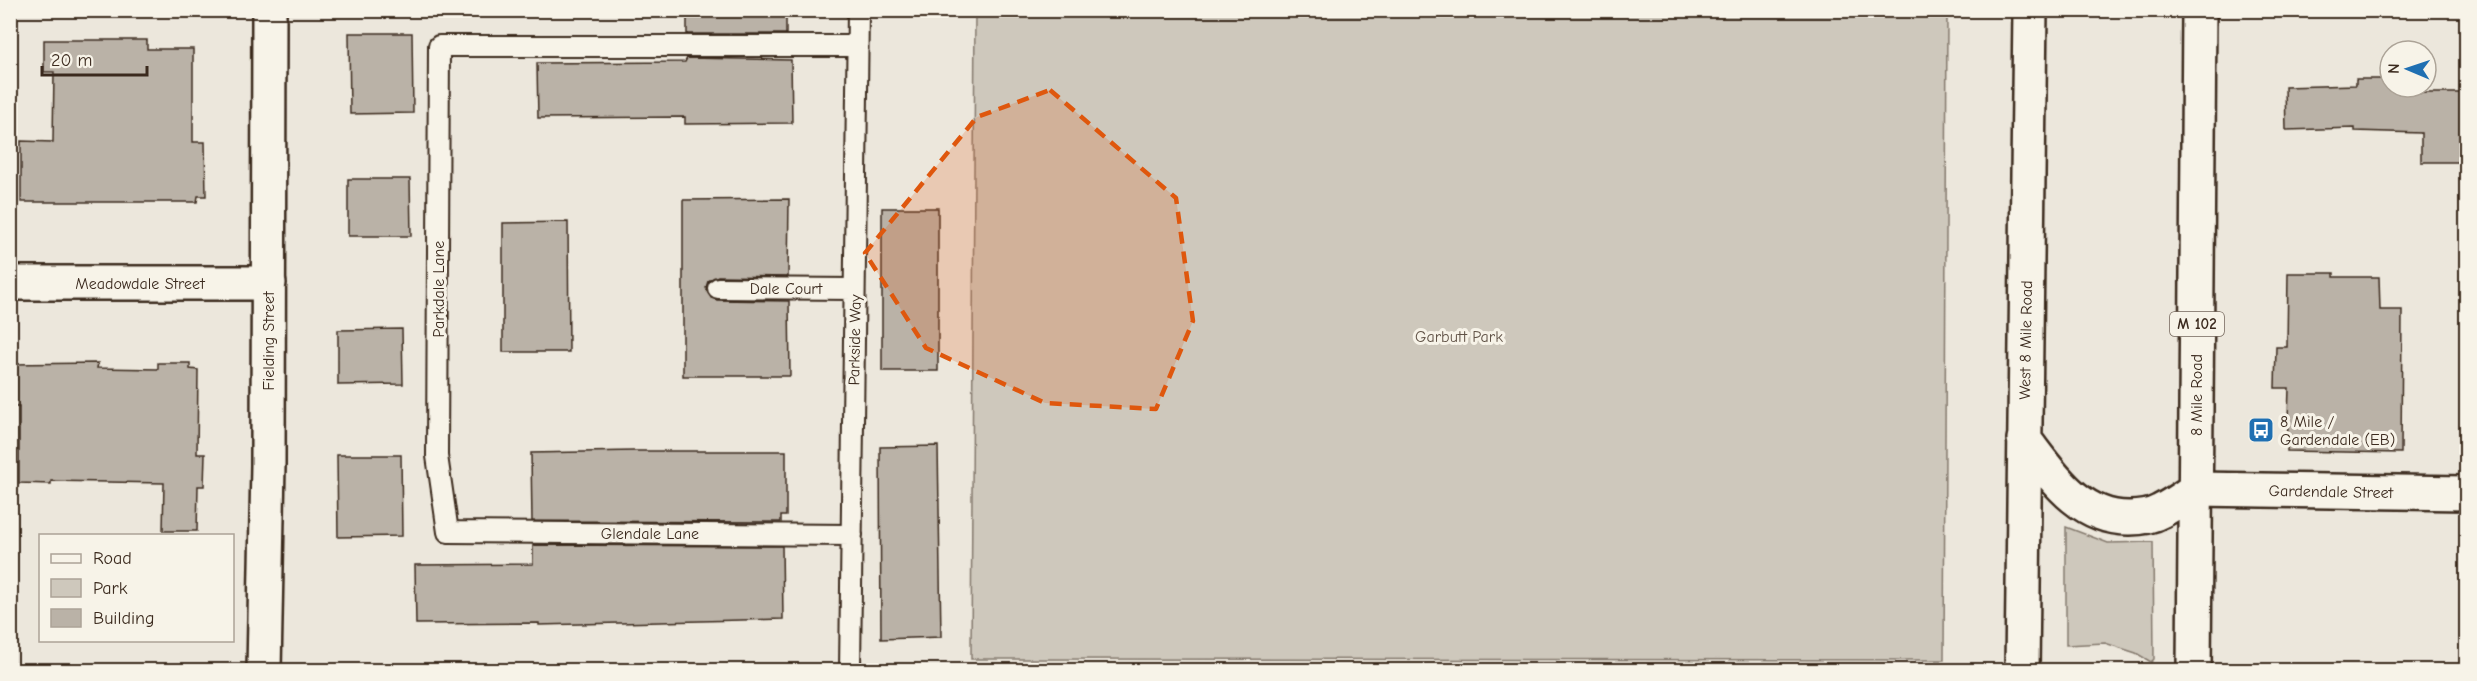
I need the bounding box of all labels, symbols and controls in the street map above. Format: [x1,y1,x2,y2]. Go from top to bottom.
scale bar [42,39,147,77]
north arrow [2378,39,2438,99]
text: 20 m [51,50,92,71]
text: N [2385,63,2403,74]
street label: Parkdale Lane [430,241,448,337]
street label: Meadowdale Street [75,275,205,293]
street label: Dale Court [750,280,823,298]
street label: West 8 Mile Road [2016,280,2036,400]
street label: Fielding Street [260,291,278,391]
street label: Parkside Way [845,294,865,386]
road number: M 102 [2170,312,2224,336]
park label: Garbutt Park [1415,328,1503,346]
street label: 8 Mile Road [2188,354,2206,436]
place label: 8 Mile / Gardendale (EB) [2280,413,2395,449]
bus stop icon: 8 Mile / Gardendale (EB) [2246,415,2276,445]
street label: Gardendale Street [2269,482,2394,502]
street label: Glendale Lane [601,525,699,543]
legend [39,534,234,642]
text: Road [93,548,132,569]
text: Park [93,578,128,599]
text: Building [93,608,155,629]

